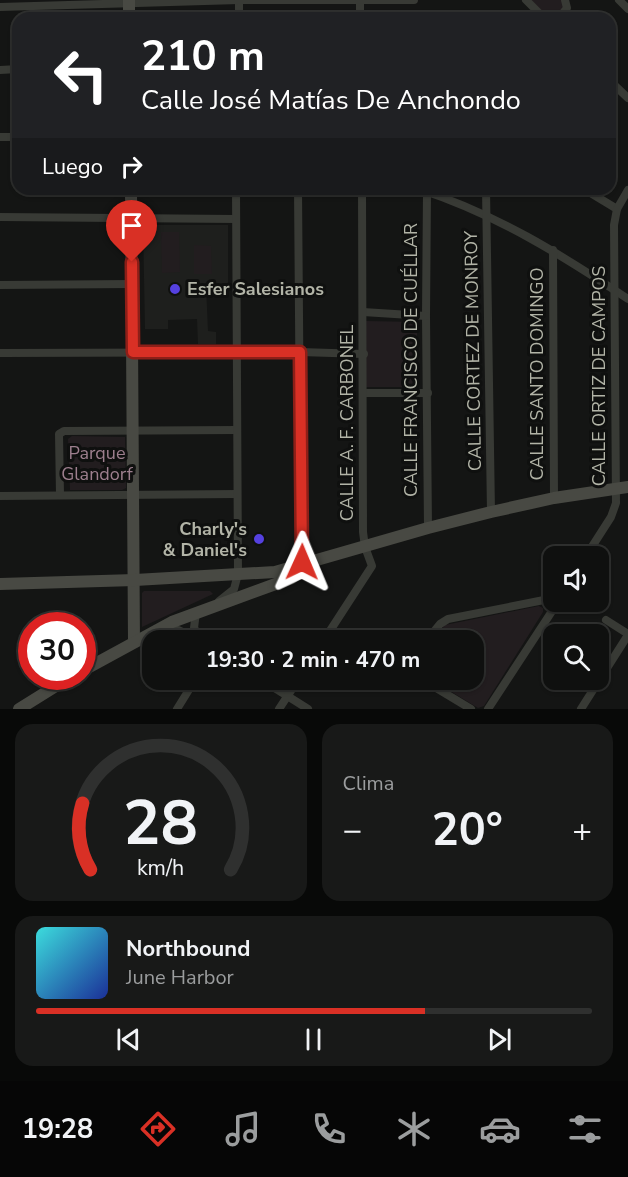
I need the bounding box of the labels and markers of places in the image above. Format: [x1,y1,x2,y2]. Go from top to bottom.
pin [106,200,157,262]
place label: Esfer Salesianos [187,277,324,301]
marker: Esfer Salesianos [168,282,182,296]
place label: Charly's & Daniel's [163,517,247,562]
marker: Charly's & Daniel's [252,532,266,546]

